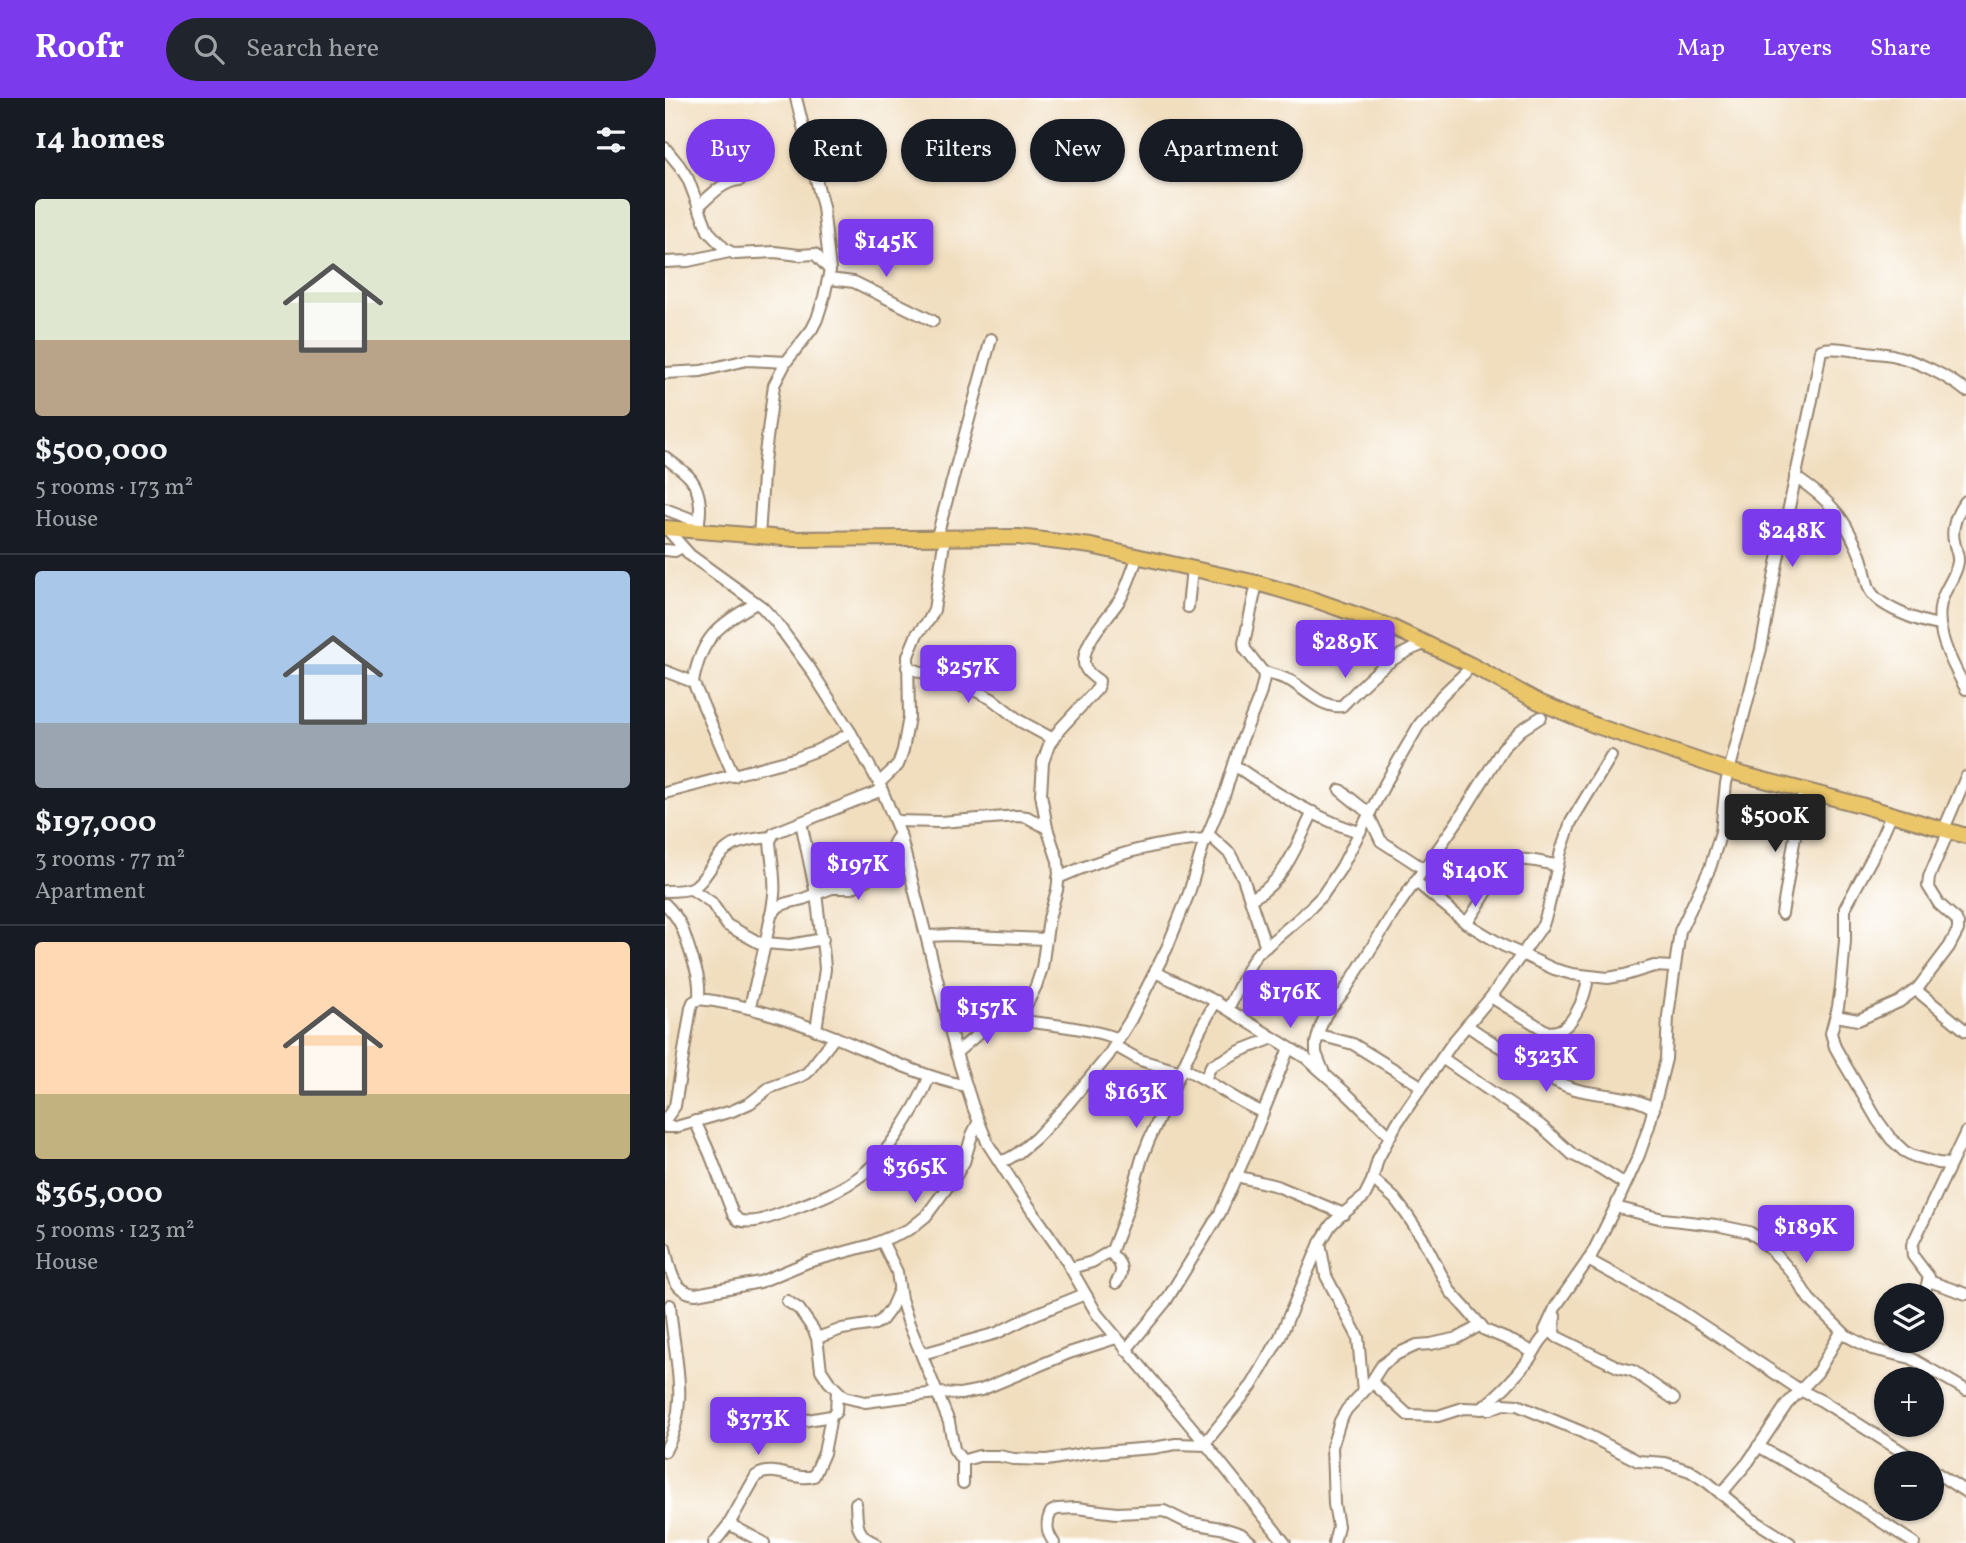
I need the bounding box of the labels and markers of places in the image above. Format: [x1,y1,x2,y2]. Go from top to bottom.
pin: $145K [837,220,935,279]
pin: $248K [1743,510,1841,569]
pin: $289K [1296,620,1394,680]
pin: $257K [919,646,1017,705]
pin: $500K [1726,794,1824,854]
pin: $197K [809,842,907,902]
pin: $140K [1426,850,1524,909]
pin: $176K [1241,970,1339,1030]
pin: $157K [938,986,1036,1046]
pin: $323K [1497,1034,1595,1094]
pin: $163K [1087,1070,1185,1130]
pin: $365K [866,1146,964,1205]
pin: $189K [1757,1206,1855,1265]
pin: $373K [709,1398,807,1457]

